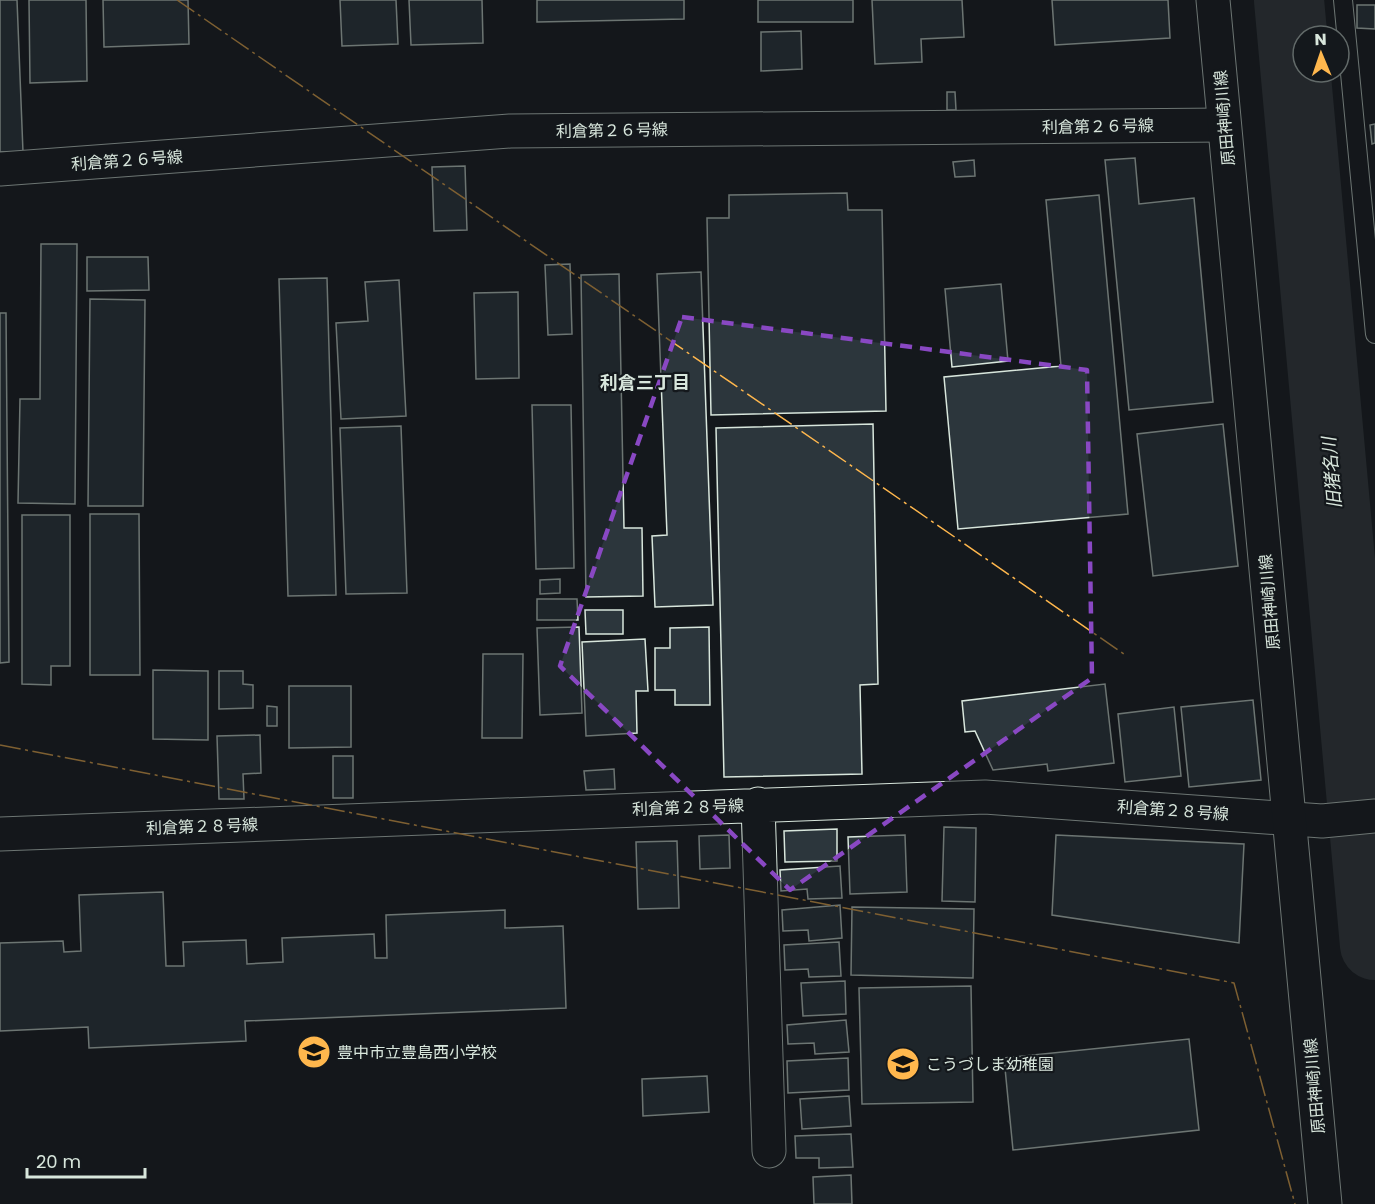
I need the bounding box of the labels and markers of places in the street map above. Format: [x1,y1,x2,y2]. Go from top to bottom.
school or university icon: 豊中市立豊島西小学校 [296,1034,332,1070]
place label: 豊中市立豊島西小学校 [337,1041,497,1064]
school or university icon: こうづしま幼稚園 [885,1046,921,1082]
place label: こうづしま幼稚園 [926,1053,1054,1076]

